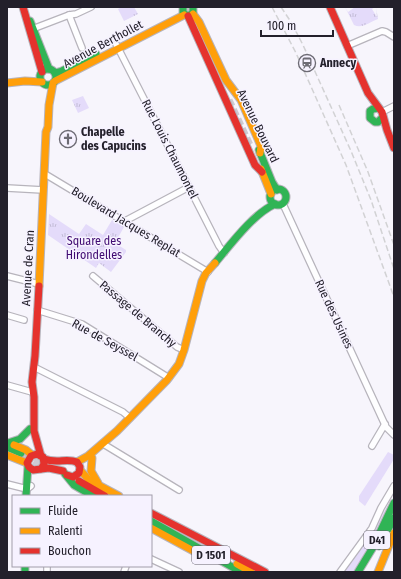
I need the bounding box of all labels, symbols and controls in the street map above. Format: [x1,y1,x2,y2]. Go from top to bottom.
scale bar [261,12,333,38]
street label: Avenue Berthollet [61,17,145,71]
text: 100 m [267,19,296,33]
station icon: Annecy [297,53,317,73]
place label: Annecy [319,56,356,70]
street label: Avenue Bouvard [234,87,282,165]
street label: Rue Louis Chaumontel [139,97,201,201]
place label: Chapelle des Capucins [81,125,147,153]
church icon: Chapelle des Capucins [58,129,78,149]
street label: Boulevard Jacques Replat [69,184,183,260]
street label: Avenue de Cran [19,230,37,306]
park label: Square des Hirondelles [66,234,122,262]
street label: Rue des Usines [312,277,356,351]
street label: Passage de Branchy [97,278,180,351]
street label: Rue de Seyssel [70,316,140,364]
legend [12,495,152,567]
text: Fluide [48,504,78,518]
text: Ralenti [48,524,83,538]
road number: D41 [364,531,390,549]
text: Bouchon [48,544,91,558]
road number: D 1501 [192,546,230,564]

